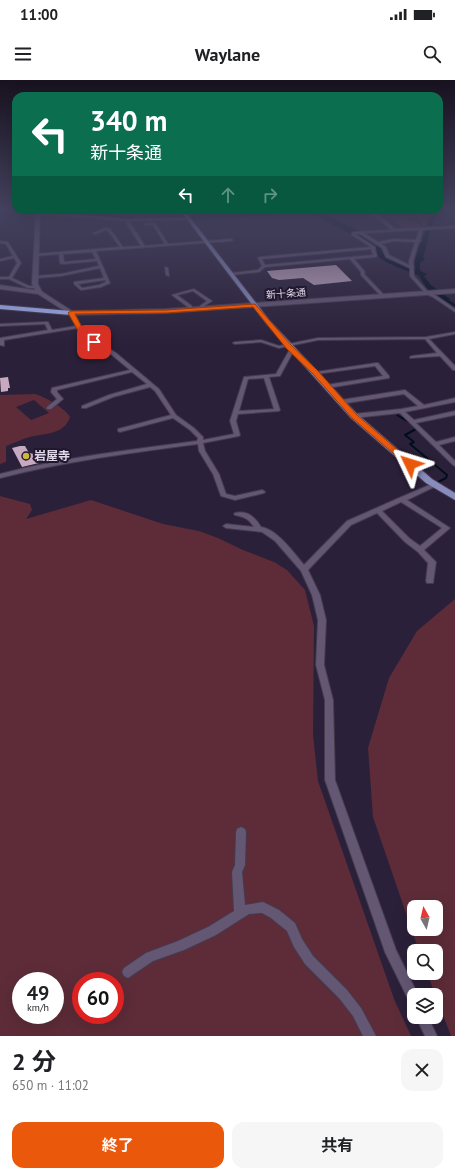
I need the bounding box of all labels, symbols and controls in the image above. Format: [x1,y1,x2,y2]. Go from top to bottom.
text: 11:00 [20,5,58,24]
icon: menu [12,43,34,65]
text: Waylane [195,43,260,66]
icon: search [421,43,443,65]
text: 340 m [90,102,167,139]
icon: left [24,108,76,160]
text: 新十条通 [90,141,162,164]
icon: left [175,184,197,206]
icon: ahead [217,184,239,206]
icon: right [259,184,281,206]
street label: 新十条通 [266,286,306,301]
pin [77,325,111,359]
icon: arrive [83,331,105,353]
position arrow [389,443,431,485]
place label: 岩屋寺 [34,448,70,463]
marker: 岩屋寺 [21,451,31,461]
north arrow [407,900,443,936]
map controls [407,900,443,1024]
button: search [407,944,443,980]
speed limit sign: 60 [72,972,124,1024]
text: 49 [27,980,49,1006]
button: layers [407,988,443,1024]
text: km/h [27,1001,49,1014]
text: 2 分 [12,1046,56,1077]
button: close [401,1049,443,1091]
text: 650 m · 11:02 [12,1077,89,1094]
button: 終了 [12,1122,224,1168]
button: 共有 [232,1122,443,1168]

